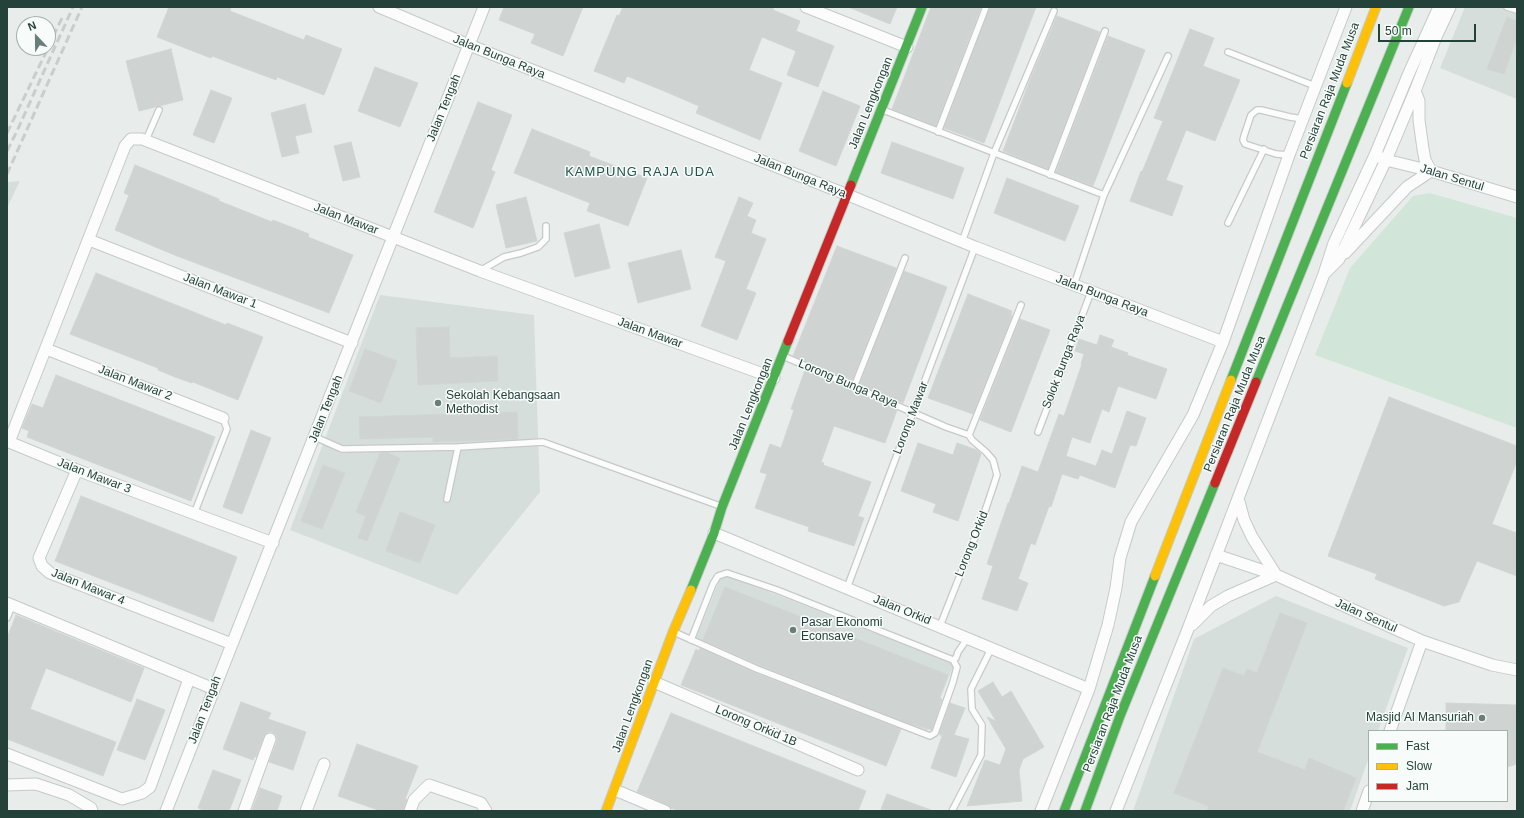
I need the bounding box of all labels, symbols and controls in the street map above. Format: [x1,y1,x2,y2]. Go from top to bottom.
north arrow [16,16,56,56]
scale bar [1380,16,1478,42]
text: N [26,19,38,33]
street label: Persiaran Raja Muda Musa [1297,21,1363,161]
text: 50 m [1385,24,1412,38]
street label: Jalan Bunga Raya [451,32,547,82]
street label: Jalan Lengkongan [846,55,896,151]
street label: Jalan Tengah [424,72,464,144]
street label: Jalan Bunga Raya [752,151,848,201]
street label: Jalan Sentul [1418,161,1486,195]
district label: KAMPUNG RAJA UDA [565,164,715,180]
street label: Jalan Mawar [312,200,380,238]
street label: Jalan Mawar 1 [181,270,259,312]
street label: Jalan Bunga Raya [1054,272,1150,320]
street label: Solok Bunga Raya [1039,313,1089,411]
street label: Jalan Mawar [616,315,684,351]
street label: Persiaran Raja Muda Musa [1201,334,1269,474]
street label: Jalan Lengkongan [726,356,776,452]
street label: Lorong Bunga Raya [796,357,900,411]
street label: Jalan Mawar 2 [96,362,174,404]
street label: Jalan Tengah [306,373,346,445]
street label: Lorong Mawar [891,380,931,456]
place label: Sekolah Kebangsaan Methodist [446,389,560,417]
marker: Sekolah Kebangsaan Methodist [433,398,443,408]
street label: Jalan Mawar 3 [55,455,133,497]
street label: Lorong Orkid [952,509,992,579]
street label: Jalan Mawar 4 [49,566,127,608]
street label: Jalan Orkid [871,592,933,628]
street label: Jalan Sentul [1333,596,1399,636]
place label: Pasar Ekonomi Econsave [801,616,882,644]
marker: Pasar Ekonomi Econsave [788,625,798,635]
street label: Persiaran Raja Muda Musa [1080,634,1146,774]
street label: Jalan Lengkongan [609,657,657,755]
street label: Jalan Tengah [185,674,225,746]
street label: Lorong Orkid 1B [713,702,799,750]
place label: Masjid Al Mansuriah [1366,711,1474,725]
marker: Masjid Al Mansuriah [1477,713,1487,723]
legend [1368,730,1508,802]
text: Fast [1406,739,1429,753]
text: Slow [1406,759,1432,773]
text: Jam [1406,779,1429,793]

